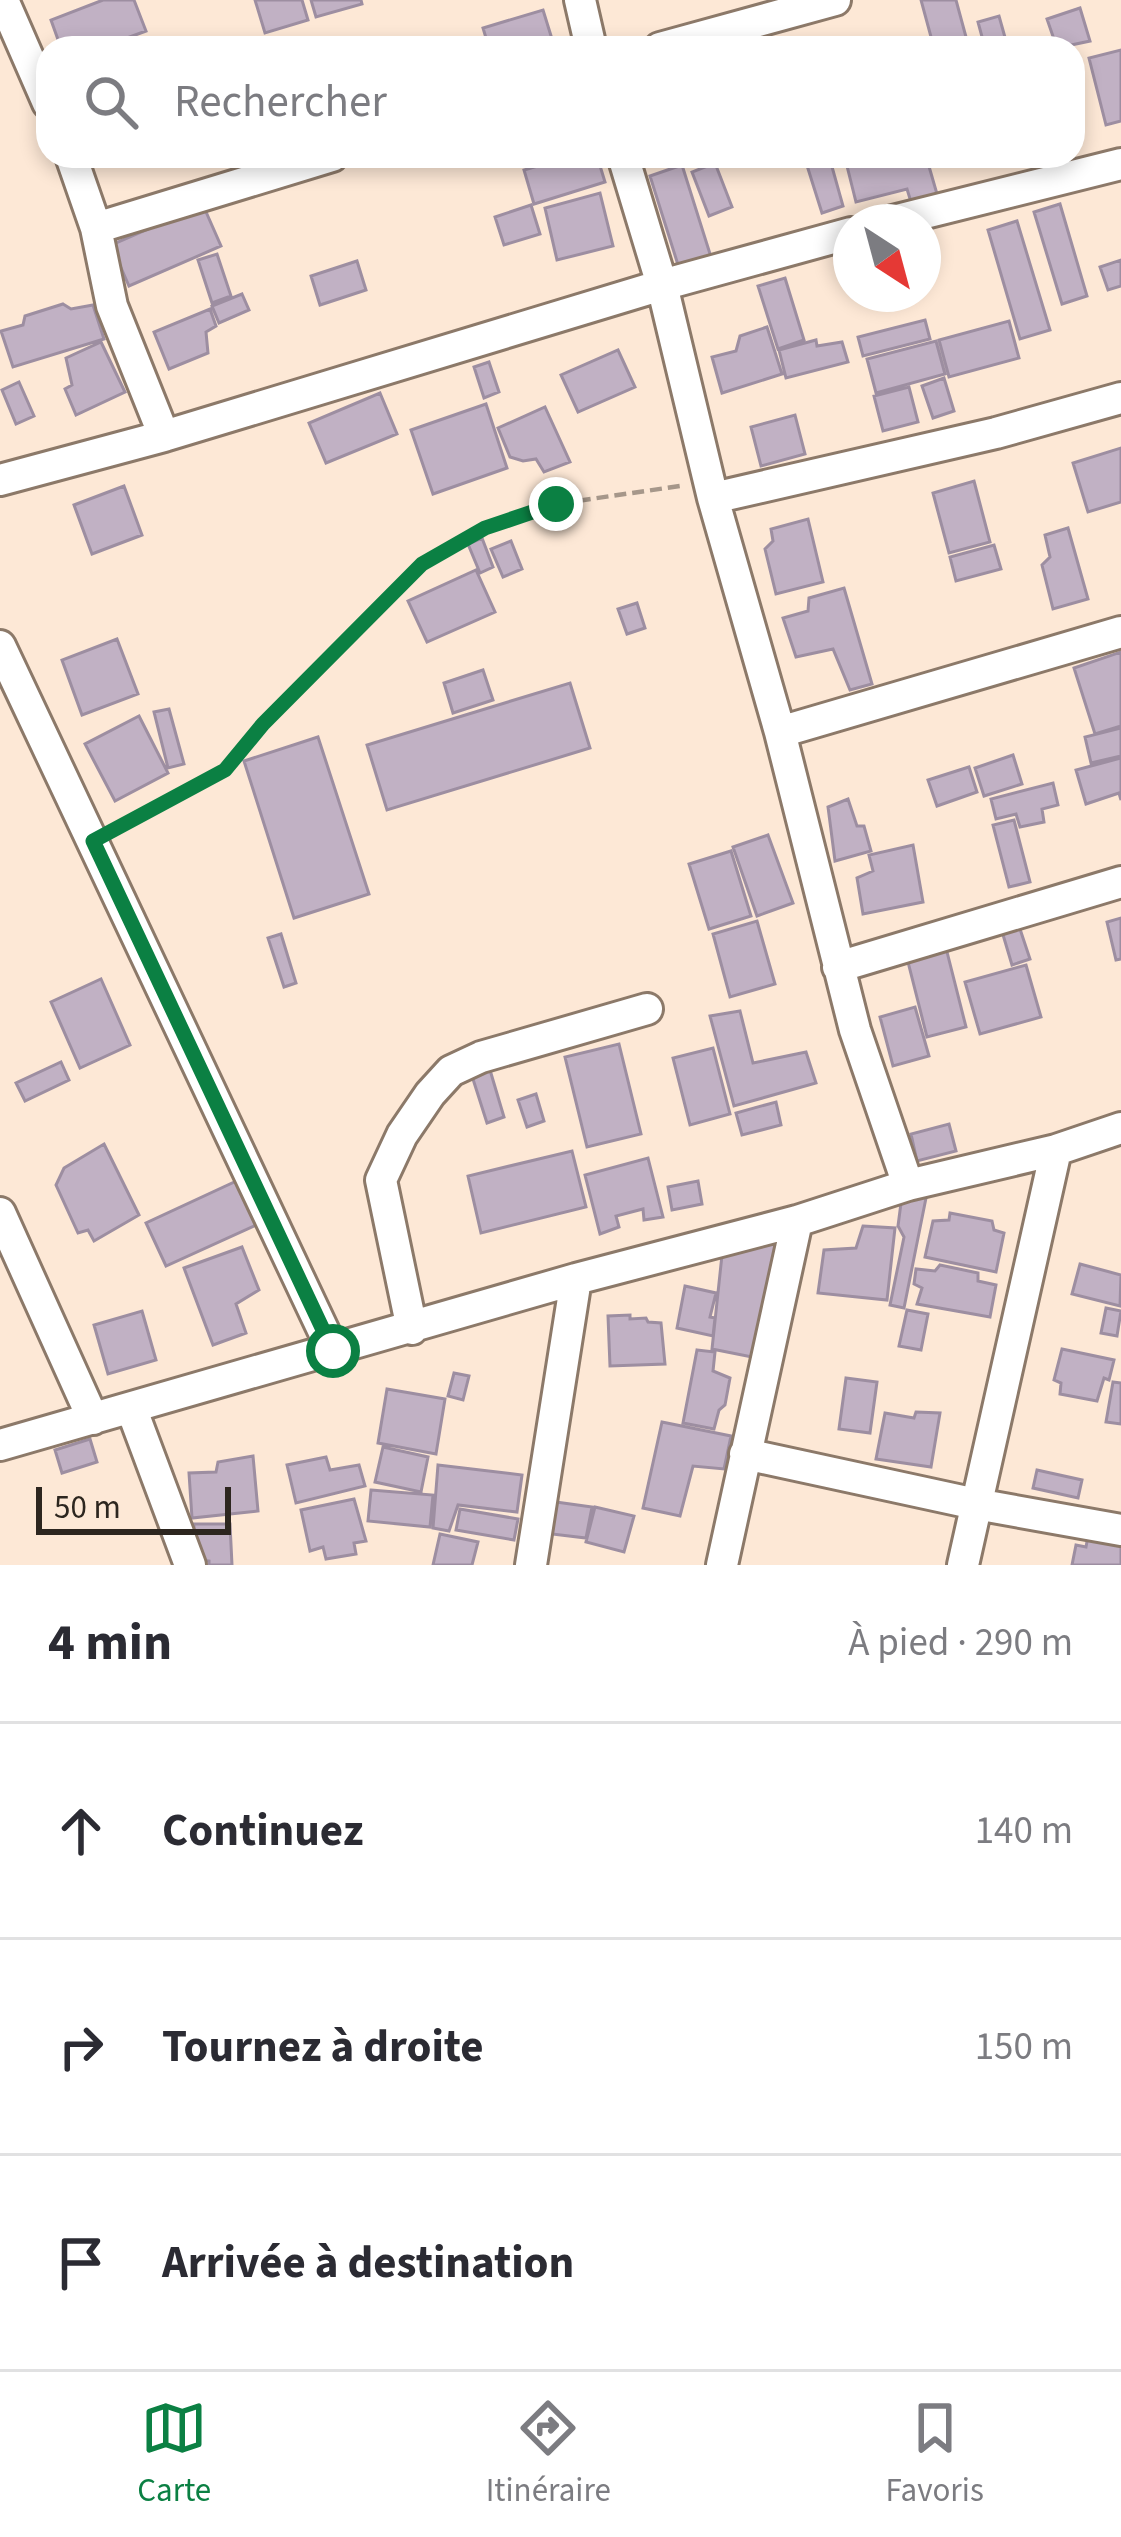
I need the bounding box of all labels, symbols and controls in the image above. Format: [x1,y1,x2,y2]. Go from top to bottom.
search box [36,36,1085,168]
icon: search [78,69,144,135]
text: Rechercher [174,70,387,134]
north arrow [833,204,941,312]
route end [529,477,583,531]
route start [306,1324,360,1378]
scale bar [36,1481,231,1534]
text: 50 m [54,1484,121,1531]
text: 4 min [48,1607,172,1679]
text: À pied · 290 m [848,1615,1073,1671]
icon: ahead [48,1798,114,1864]
text: Continuez [162,1799,364,1863]
text: 140 m [975,1803,1073,1859]
icon: right [48,2014,114,2080]
text: Tournez à droite [162,2015,484,2079]
text: 150 m [975,2019,1073,2075]
icon: arrive [48,2230,114,2296]
text: Arrivée à destination [162,2231,574,2295]
tab: Carte [137,2395,211,2514]
tab: Itinéraire [486,2395,611,2514]
tab: Favoris [885,2395,984,2514]

